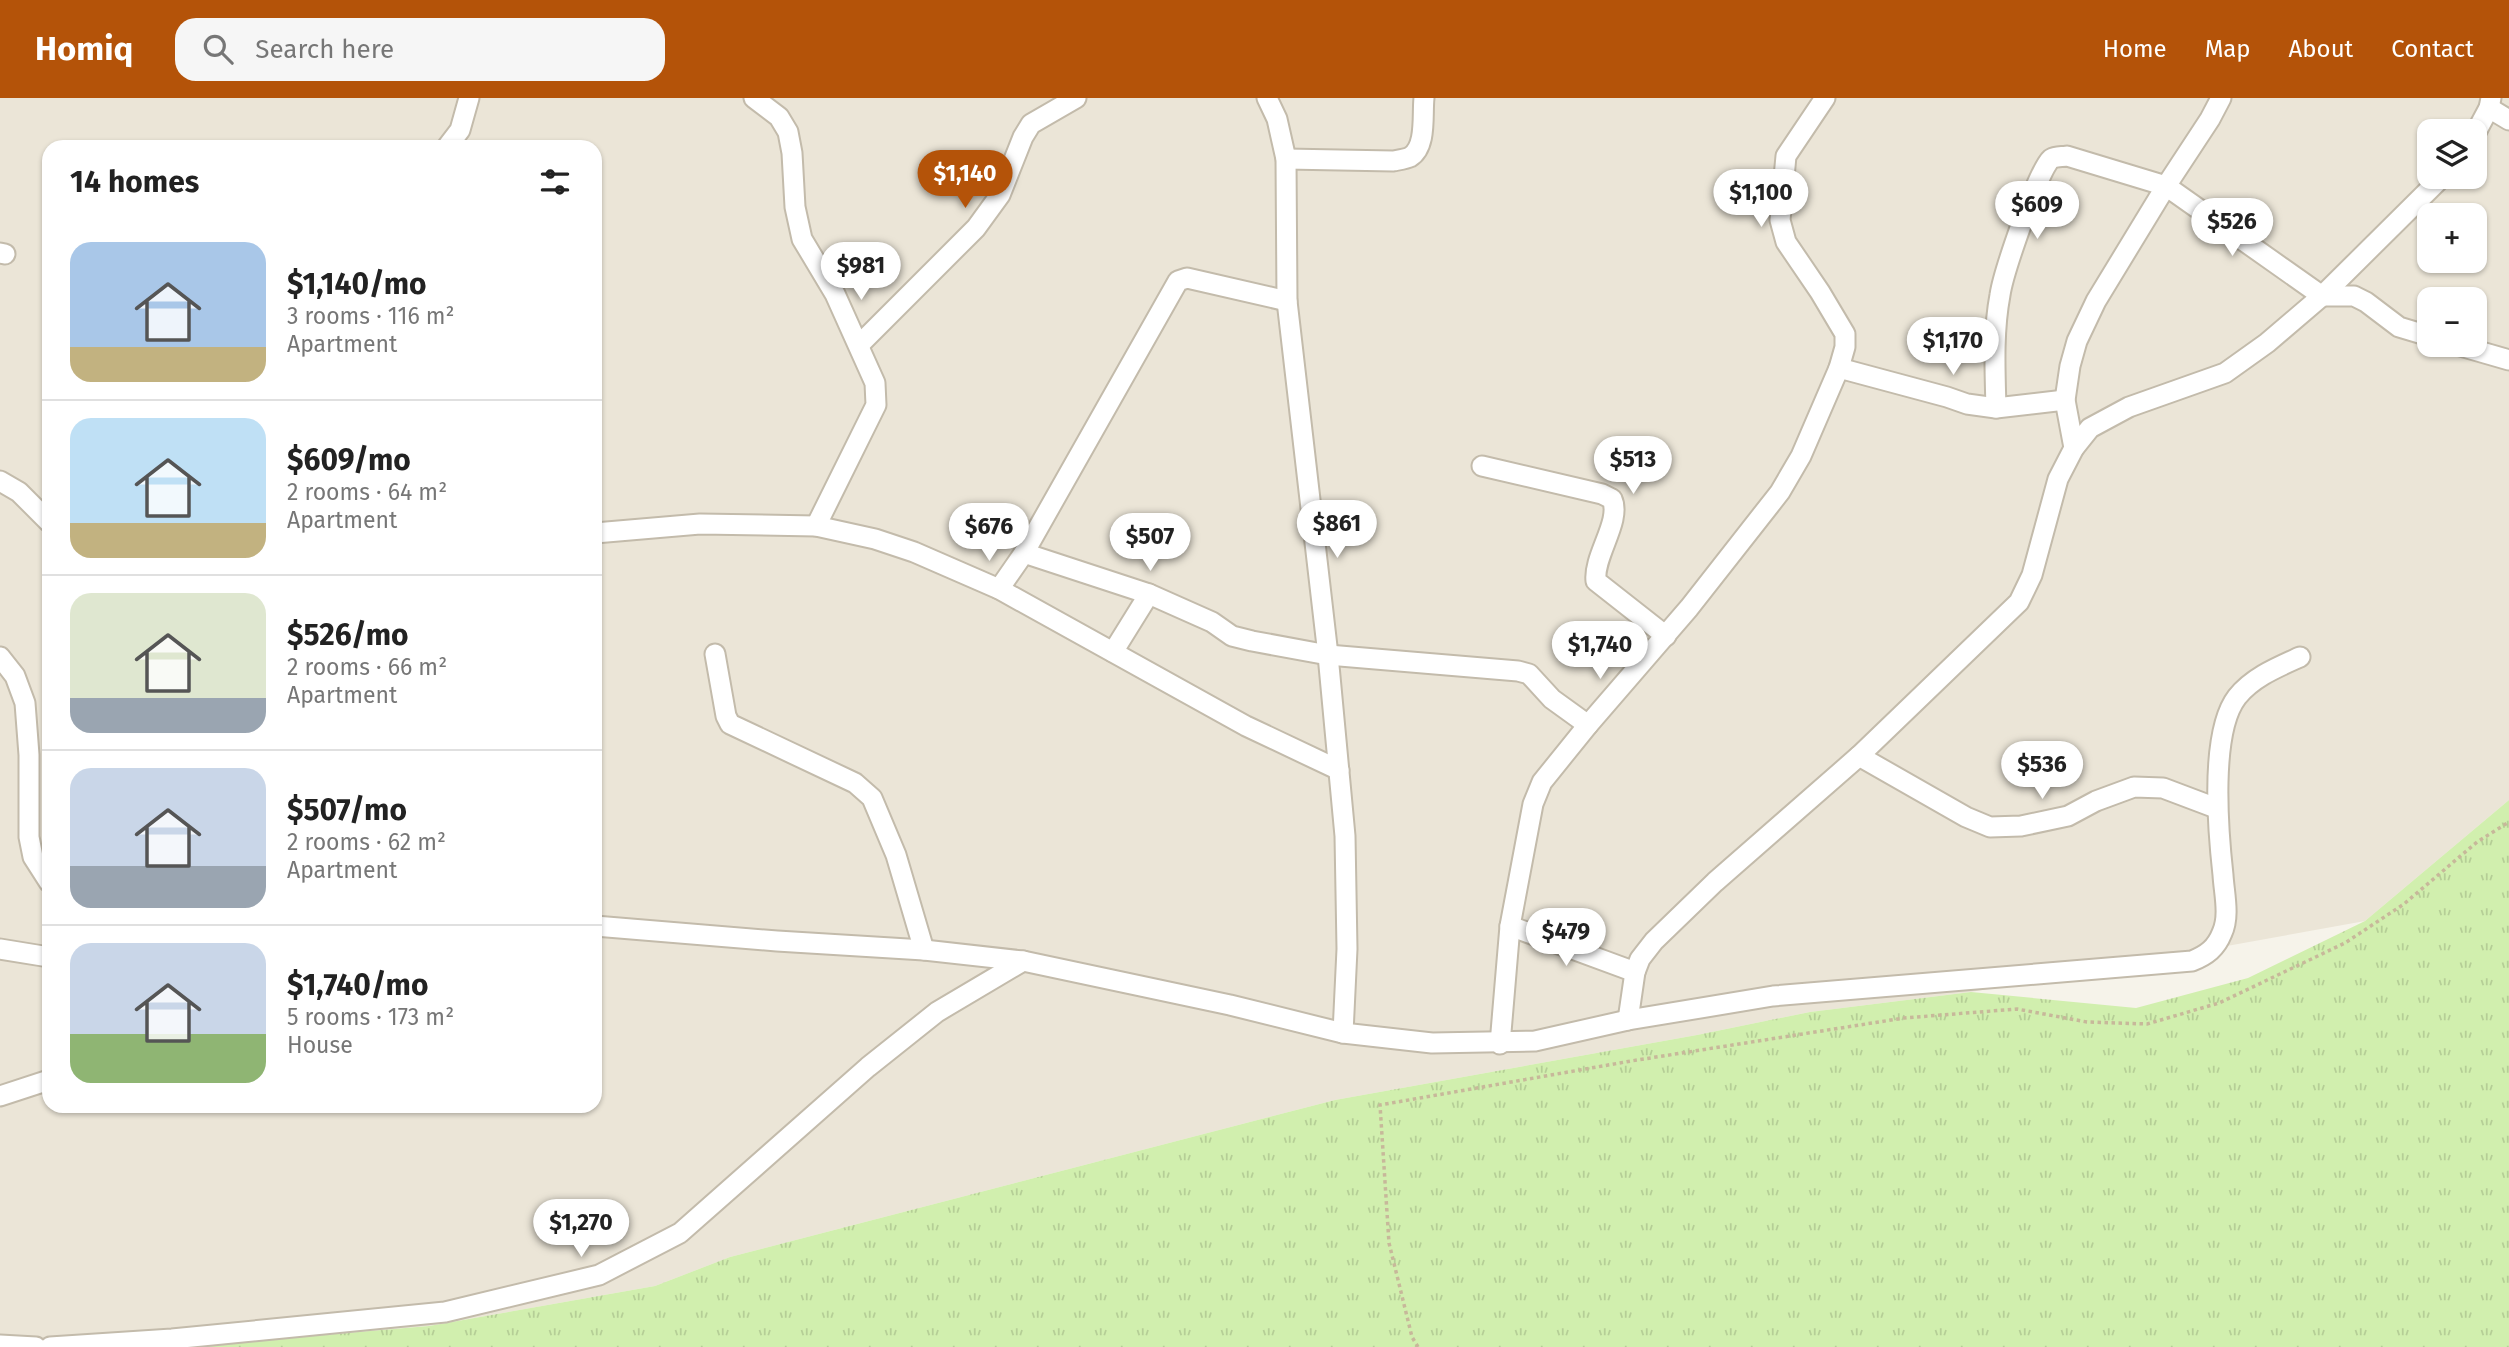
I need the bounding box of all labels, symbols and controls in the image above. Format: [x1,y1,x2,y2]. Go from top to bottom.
search box [175,18,665,81]
text: Homiq [35,29,133,69]
icon: search [199,30,237,68]
text: Search here [255,34,394,65]
text: Home [2103,35,2167,63]
text: Map [2205,35,2251,63]
text: About [2289,35,2353,63]
text: Contact [2391,35,2474,63]
map controls [2417,119,2487,357]
button: layers [2417,119,2487,189]
pin: $1,140 [908,150,1022,210]
text: $1,140 [934,159,996,187]
icon: filters [536,163,574,201]
text: 14 homes [70,164,199,200]
pin: $1,100 [1704,170,1818,229]
text: $1,100 [1729,178,1793,206]
pin: $609 [1996,181,2078,241]
text: $609 [2011,190,2063,218]
pin: $526 [2191,198,2273,258]
button: + [2417,203,2487,273]
text: $526 [2207,207,2257,235]
pin: $981 [820,242,902,302]
text: $981 [837,251,885,279]
text: $1,140/mo [287,266,427,302]
icon: home [126,270,210,354]
button: − [2417,287,2487,357]
text: 3 rooms · 116 m² [287,302,455,330]
pin: $1,170 [1896,317,2010,377]
text: $1,170 [1923,326,1983,354]
text: Apartment [287,330,397,358]
pin: $513 [1592,436,1674,496]
text: $609/mo [287,442,411,478]
text: $513 [1610,445,1656,473]
icon: home [126,446,210,530]
text: 2 rooms · 64 m² [287,478,447,506]
pin: $861 [1296,500,1378,560]
pin: $676 [948,504,1030,563]
text: Apartment [287,506,397,534]
text: $861 [1313,509,1361,537]
text: $676 [965,512,1013,540]
pin: $507 [1109,514,1191,573]
text: $507 [1126,522,1174,550]
text: $526/mo [287,617,409,653]
icon: home [126,621,210,705]
pin: $1,740 [1543,622,1657,681]
text: $1,740 [1568,630,1632,658]
text: 2 rooms · 66 m² [287,653,447,681]
text: Apartment [287,681,397,709]
pin: $536 [2001,742,2083,801]
text: $536 [2017,750,2067,778]
text: $507/mo [287,792,407,828]
icon: home [126,796,210,880]
text: 2 rooms · 62 m² [287,828,446,856]
text: Apartment [287,856,397,884]
pin: $479 [1525,908,1607,968]
text: $479 [1542,917,1590,945]
text: $1,740/mo [287,967,428,1003]
icon: home [126,971,210,1055]
text: 5 rooms · 173 m² [287,1003,454,1031]
text: House [287,1031,353,1059]
pin: $1,270 [524,1200,638,1259]
text: $1,270 [549,1208,613,1236]

